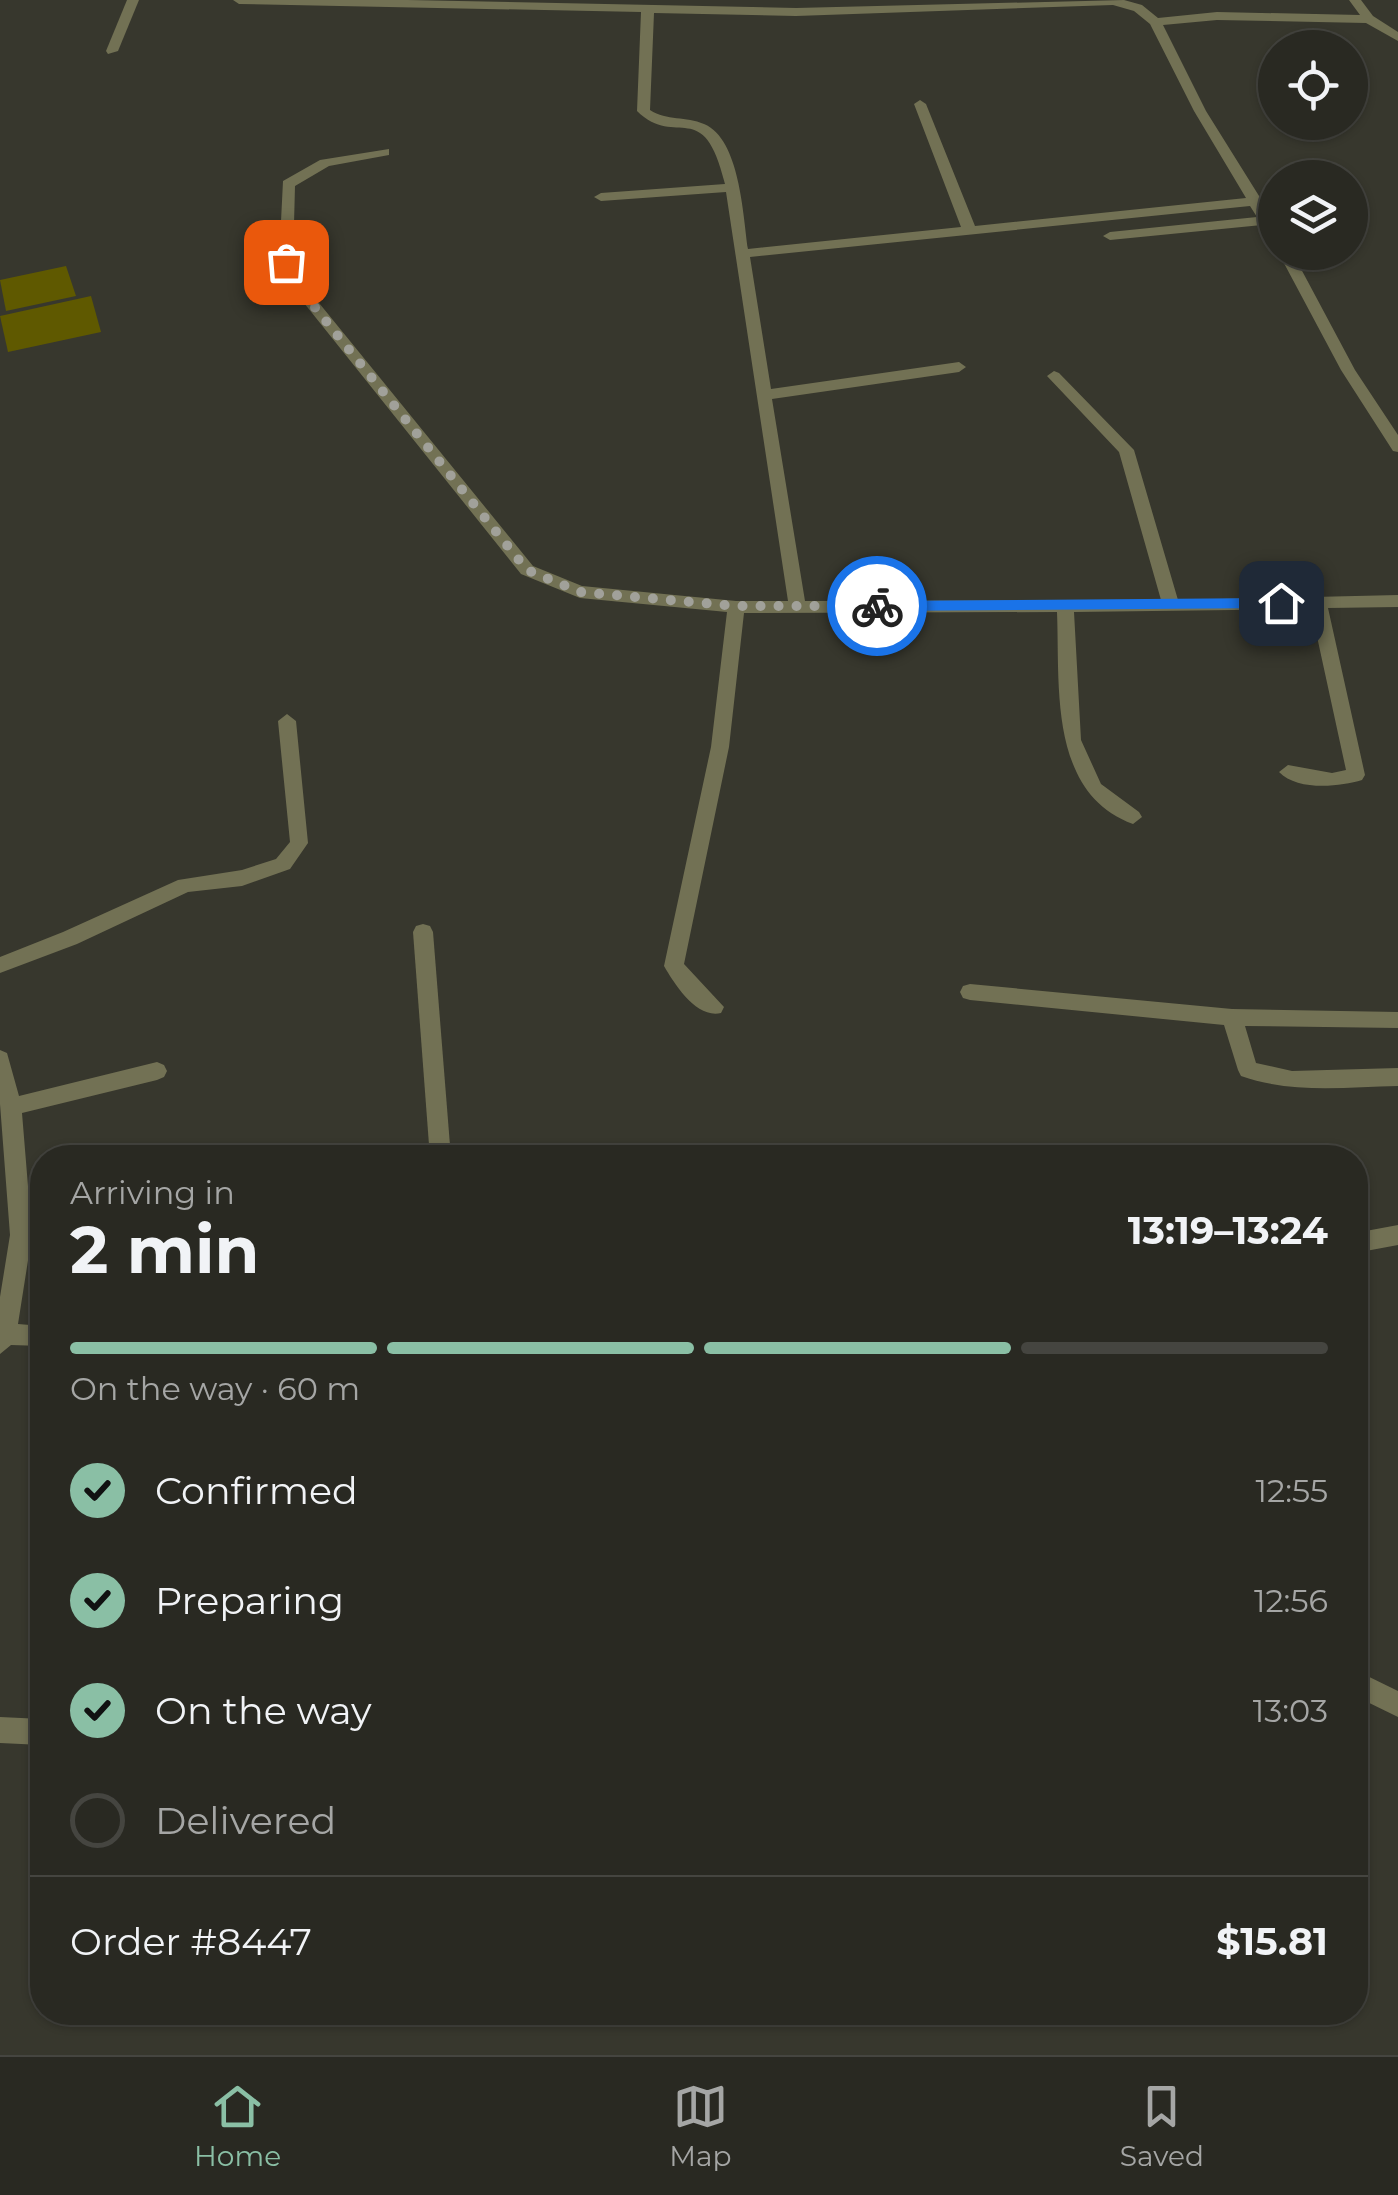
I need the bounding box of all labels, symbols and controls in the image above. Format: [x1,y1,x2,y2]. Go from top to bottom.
map controls [1258,30,1368,270]
button: locate [1258,30,1368,140]
button: layers [1258,160,1368,270]
pin [244,220,329,305]
icon: bag [259,235,314,290]
courier [827,556,927,656]
pin [1239,561,1324,646]
icon: home [1254,576,1309,631]
icon: bike [850,579,905,634]
text: Arriving in [70,1173,235,1212]
text: 13:19–13:24 [1128,1207,1328,1254]
text: 2 min [70,1210,259,1289]
text: On the way · 60 m [70,1369,360,1408]
icon: check [70,1463,125,1518]
text: Confirmed [155,1467,358,1514]
text: 12:55 [1255,1471,1328,1510]
icon: check [70,1573,125,1628]
text: Preparing [155,1577,344,1624]
text: 12:56 [1254,1581,1328,1620]
icon: check [70,1683,125,1738]
text: On the way [155,1687,372,1734]
text: 13:03 [1253,1691,1328,1730]
text: Delivered [155,1797,336,1844]
text: Order #8447 [70,1918,312,1965]
text: $15.81 [1216,1918,1328,1965]
tab: Home [194,2079,281,2173]
tab: Map [669,2079,732,2173]
tab: Saved [1120,2079,1204,2173]

